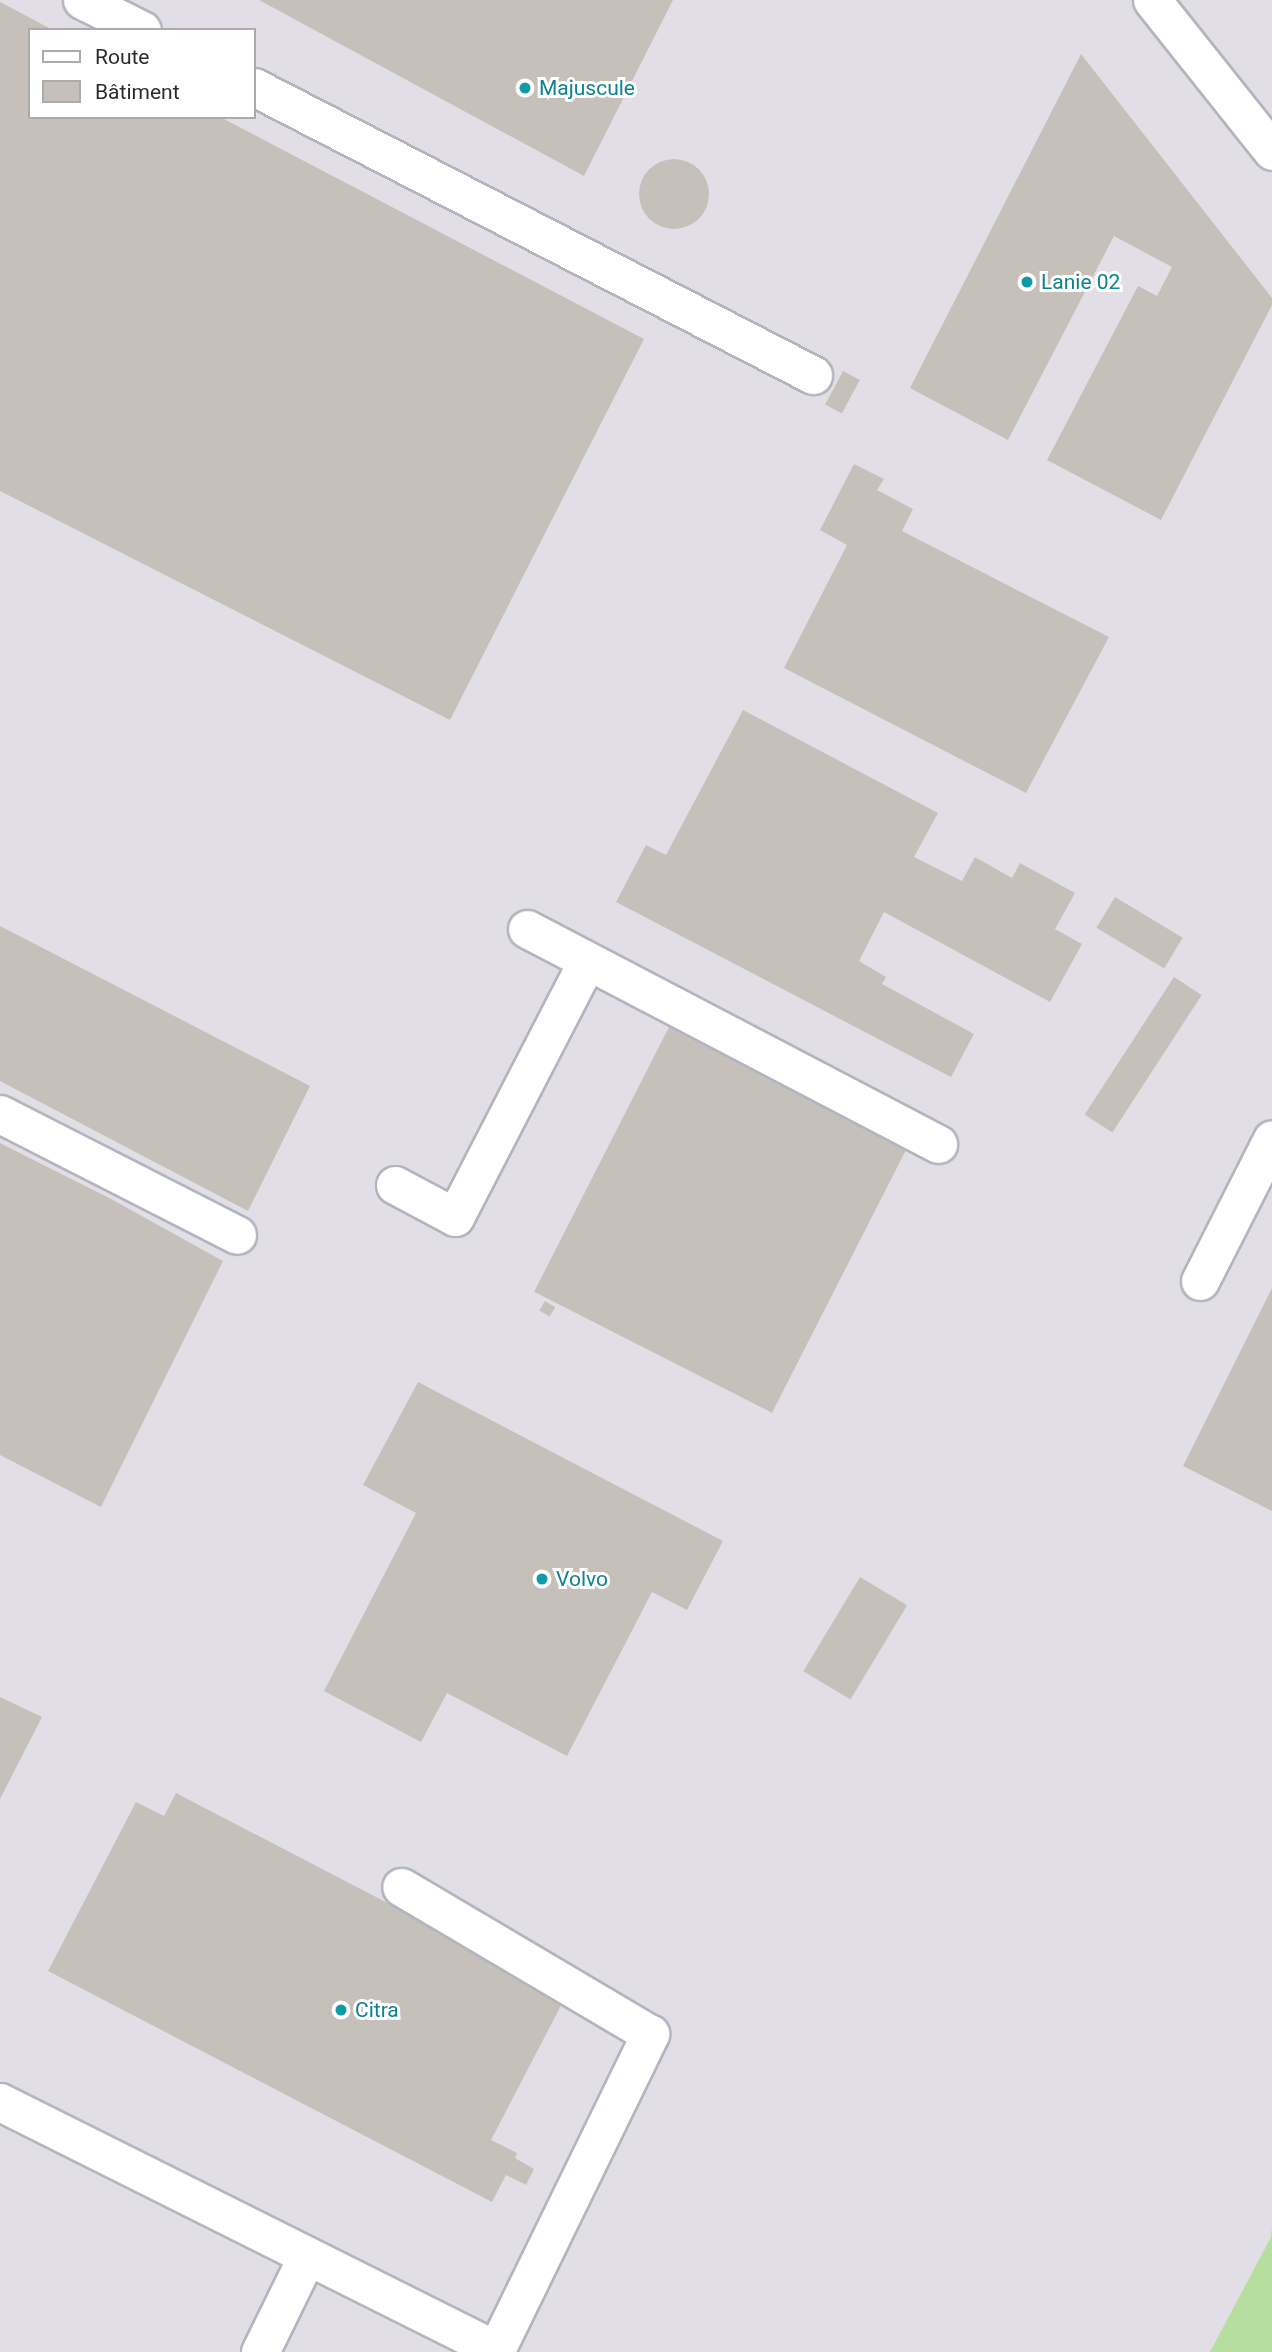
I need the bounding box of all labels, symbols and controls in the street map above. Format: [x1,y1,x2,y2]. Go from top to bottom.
legend [28,28,256,119]
text: Route [95,45,150,69]
place label: Majuscule [539,75,635,101]
text: Bâtiment [95,80,180,104]
marker: Majuscule [517,80,533,96]
place label: Lanie 02 [1041,269,1120,295]
marker: Lanie 02 [1019,274,1035,290]
place label: Volvo [556,1566,608,1592]
marker: Volvo [534,1571,550,1587]
place label: Citra [355,1997,399,2023]
marker: Citra [333,2002,349,2018]

